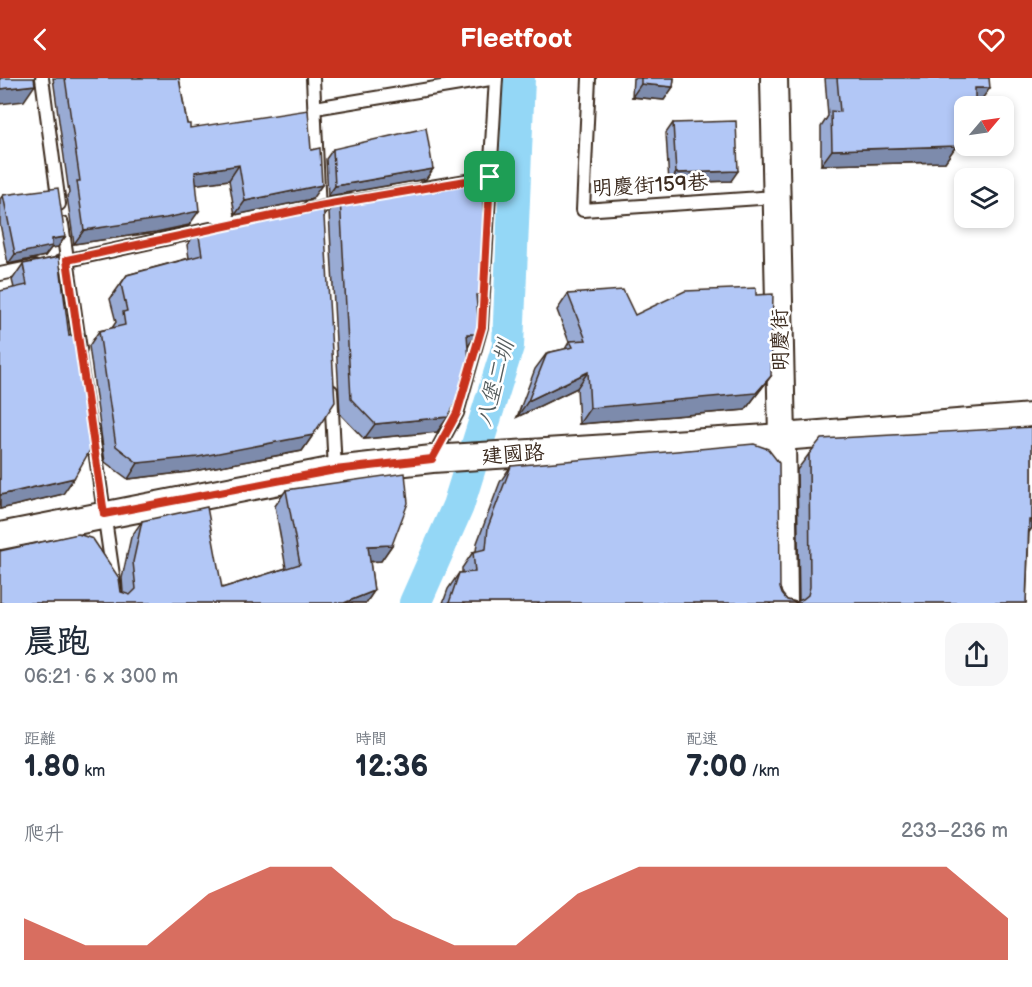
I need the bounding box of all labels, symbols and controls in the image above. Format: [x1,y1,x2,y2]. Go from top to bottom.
icon: back [24,23,57,56]
text: Fleetfoot [460,23,572,55]
icon: heart [975,23,1008,56]
north arrow [954,96,1014,156]
map controls [954,96,1014,228]
pin [464,151,515,202]
icon: arrive [473,160,506,193]
button: layers [954,168,1014,228]
street label: 明慶街159巷 [591,170,709,201]
street label: 明慶街 [767,308,794,372]
water label: 八堡二圳 [471,335,520,429]
street label: 建國路 [481,440,545,469]
text: 晨跑 [24,622,90,662]
button: share [945,623,1008,686]
text: 06:21 · 6 × 300 m [24,665,178,689]
text: 距離 [24,730,56,749]
text: 時間 [355,730,387,749]
text: 配速 [686,730,718,749]
text: 1.80 [24,749,80,785]
text: 12:36 [355,749,429,785]
text: 7:00 [686,749,747,785]
text: km [80,762,105,781]
text: /km [747,762,780,781]
text: 233–236 m [901,819,1008,843]
text: 爬升 [24,822,64,846]

